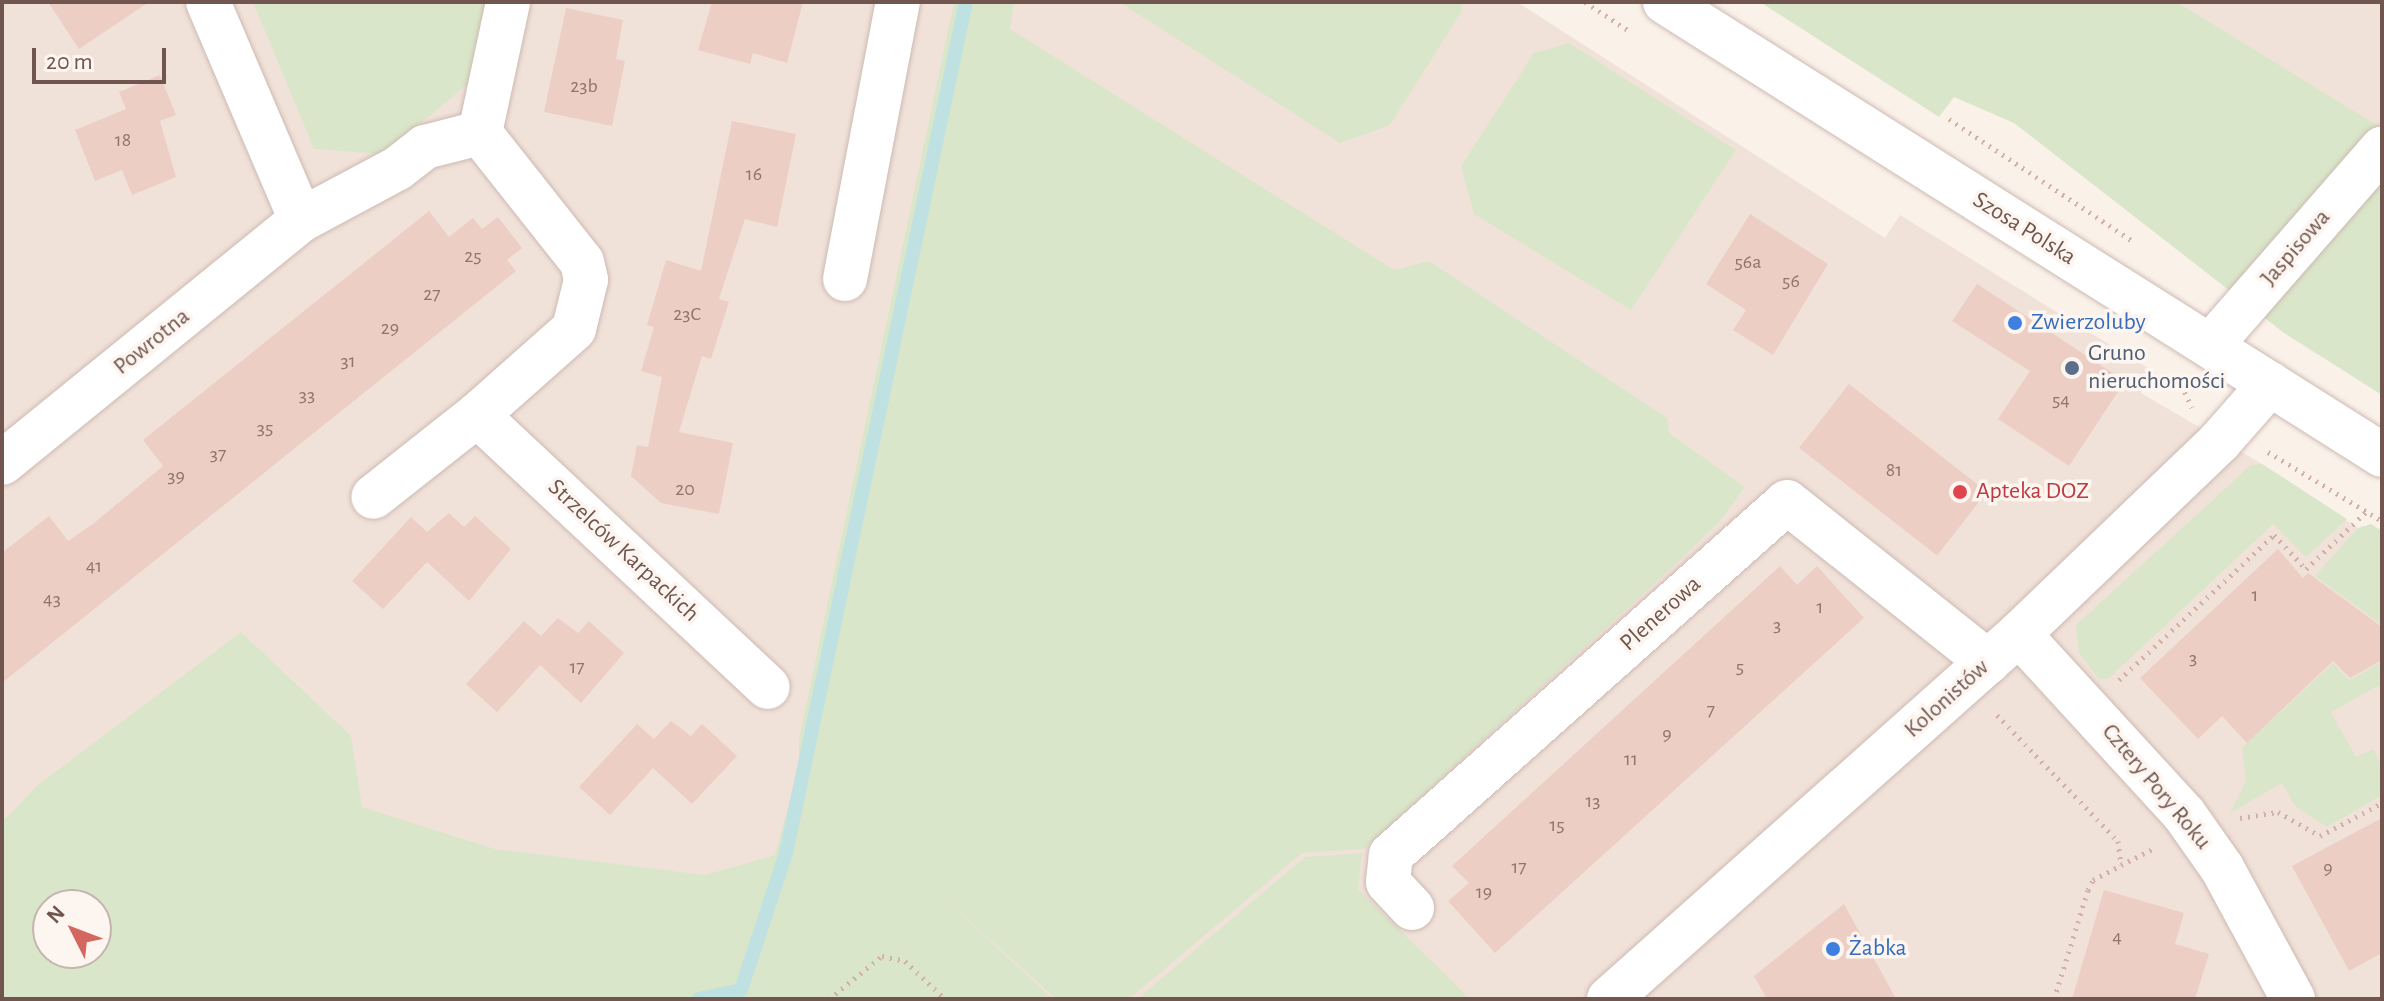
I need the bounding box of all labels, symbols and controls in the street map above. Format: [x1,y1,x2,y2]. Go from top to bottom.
scale bar [36,32,170,82]
text: 20 m [46,50,93,74]
house number: 23b [570,74,598,98]
house number: 18 [115,128,131,152]
house number: 16 [746,162,762,186]
street label: Szosa Polska [1967,186,2081,272]
street label: Jaspisowa [2255,204,2337,292]
house number: 25 [464,244,482,268]
house number: 56a [1735,250,1761,274]
house number: 56 [1782,269,1800,293]
house number: 27 [423,282,441,306]
house number: 23C [673,302,701,326]
street label: Powrotna [108,303,196,381]
place label: Zwierzoluby [2031,309,2146,337]
marker: Zwierzoluby [2006,314,2024,332]
house number: 29 [381,316,399,340]
place label: Gruno nieruchomości [2088,340,2225,396]
house number: 31 [340,349,356,373]
marker: Gruno nieruchomości [2063,359,2081,377]
house number: 33 [299,383,315,407]
house number: 54 [2052,388,2070,412]
house number: 35 [257,416,273,440]
house number: 37 [210,442,226,466]
house number: 81 [1886,458,1902,482]
house number: 39 [167,464,185,488]
street label: Strzelców Karpackich [541,473,705,629]
house number: 20 [675,477,695,501]
place label: Apteka DOZ [1976,478,2089,506]
marker: Apteka DOZ [1951,483,1969,501]
house number: 41 [86,554,102,578]
street label: Plenerowa [1615,570,1707,658]
house number: 1 [2252,583,2258,607]
house number: 43 [43,587,61,611]
house number: 1 [1817,595,1823,619]
house number: 3 [1773,613,1781,637]
house number: 3 [2189,646,2197,670]
street label: Kolonistów [1899,654,1995,744]
house number: 17 [569,655,585,679]
house number: 5 [1736,655,1744,679]
house number: 7 [1707,698,1715,722]
street label: Cztery Pory Roku [2095,718,2217,856]
house number: 9 [1662,722,1672,746]
house number: 11 [1624,747,1638,771]
house number: 13 [1585,789,1601,813]
house number: 15 [1549,813,1565,837]
house number: 17 [1511,855,1527,879]
house number: 9 [2323,856,2333,880]
house number: 19 [1476,880,1492,904]
north arrow [32,889,112,969]
text: N [42,901,69,927]
house number: 4 [2112,925,2122,949]
place label: Żabka [1849,935,1907,963]
marker: Żabka [1824,940,1842,958]

